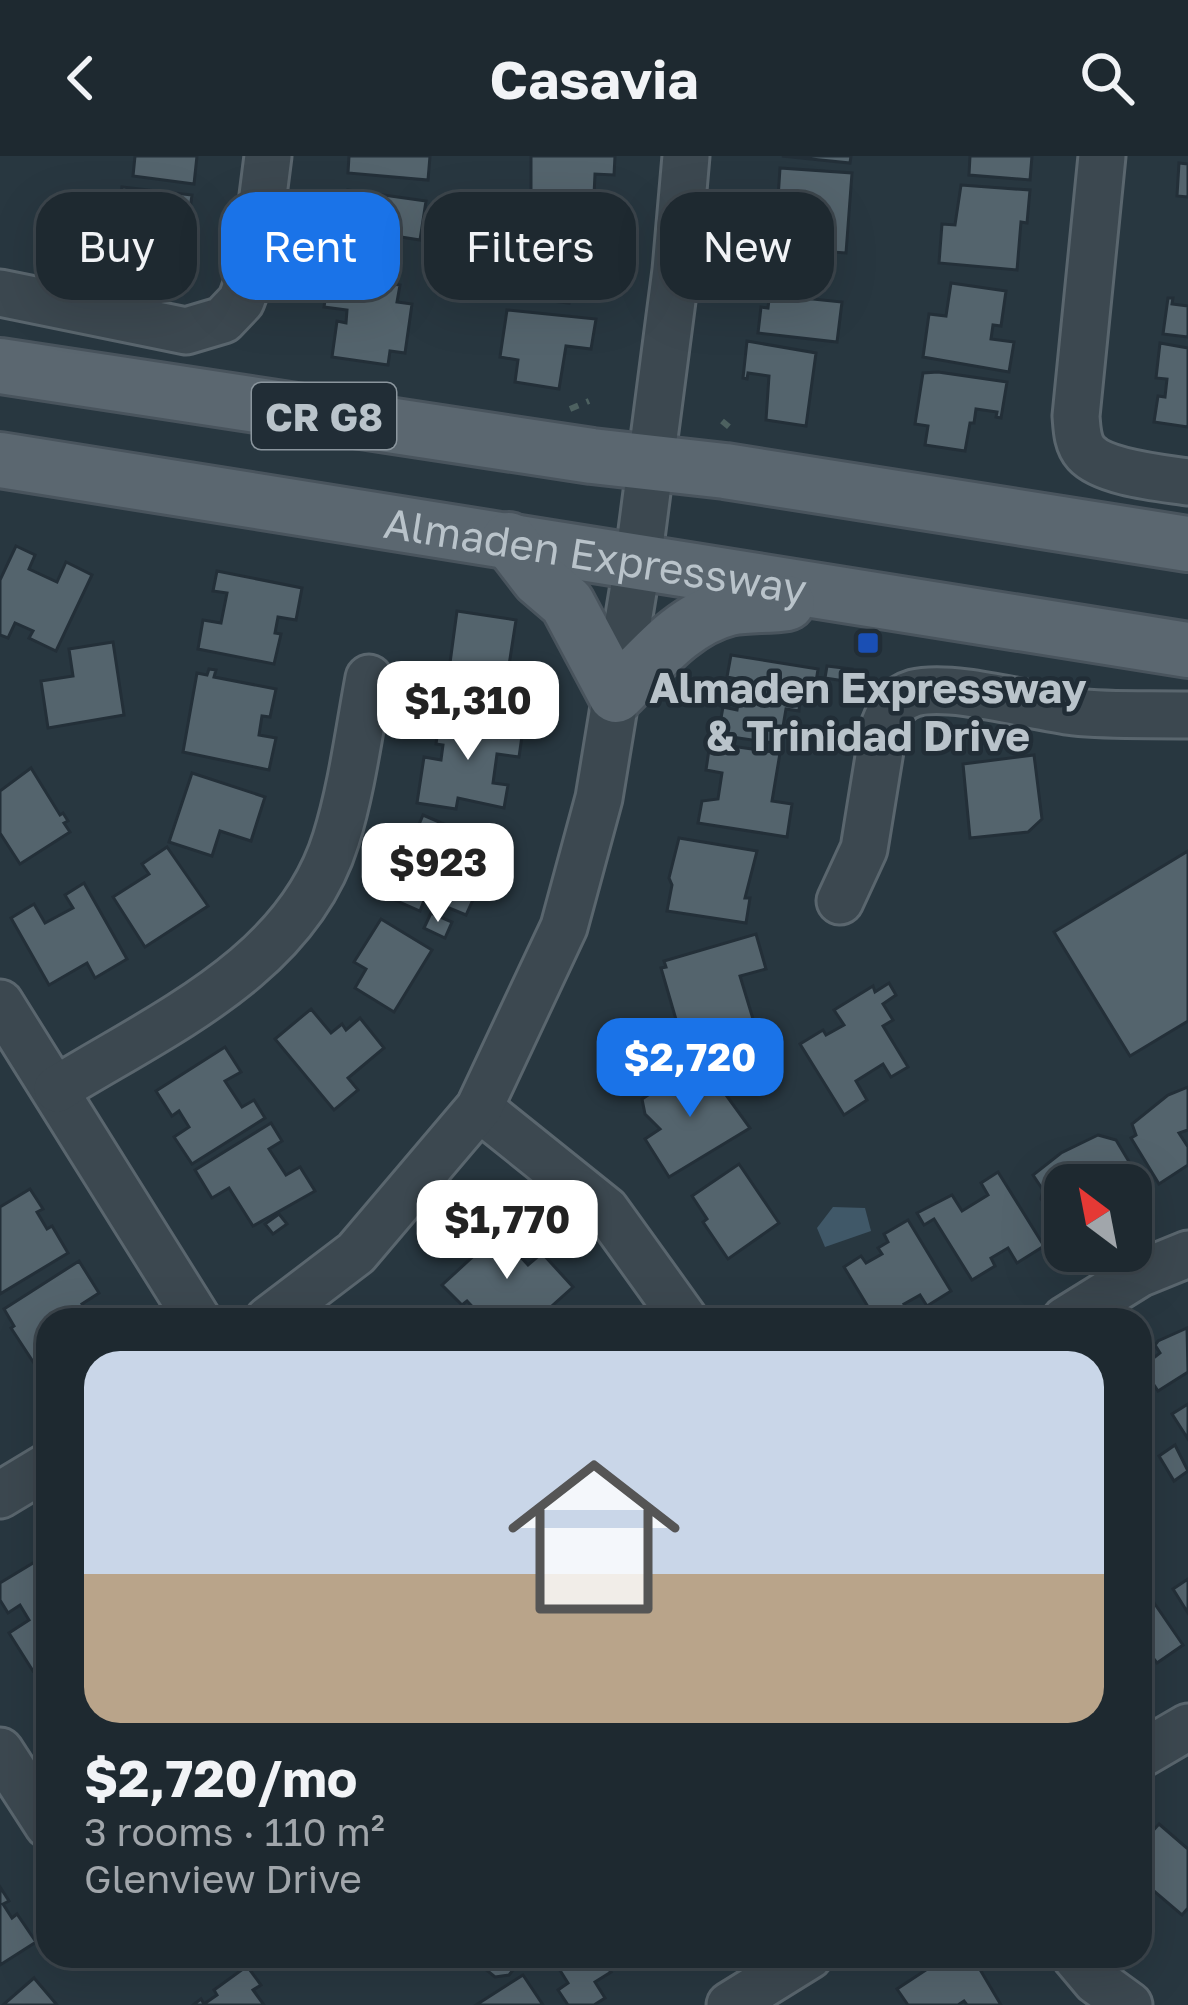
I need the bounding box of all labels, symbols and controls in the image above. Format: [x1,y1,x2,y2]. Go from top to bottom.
icon: back [48,45,114,111]
icon: search [1074,45,1140,111]
text: Casavia [490,46,698,111]
chip: Buy [36,192,197,300]
chip: Rent [221,192,400,300]
chip: Filters [424,192,636,300]
chip: New [660,192,834,300]
road number: CR G8 [252,383,396,449]
street label: Almaden Expressway [381,497,810,614]
marker: Almaden Expressway & Trinidad Drive [855,630,881,656]
pin: $1,310 [370,661,566,763]
place label: Almaden Expressway & Trinidad Drive [649,662,1087,760]
text: $1,310 [404,676,532,723]
pin: $923 [367,823,509,925]
text: $923 [389,838,487,885]
pin: $2,720 [592,1018,788,1120]
text: $2,720 [624,1033,756,1080]
north arrow [1044,1164,1152,1272]
map controls [1044,1164,1152,1272]
pin: $1,770 [409,1180,605,1282]
text: $1,770 [444,1195,570,1242]
icon: home [486,1429,702,1645]
text: $2,720/mo [84,1747,357,1808]
text: 3 rooms · 110 m² [84,1808,385,1855]
text: Glenview Drive [84,1855,362,1902]

